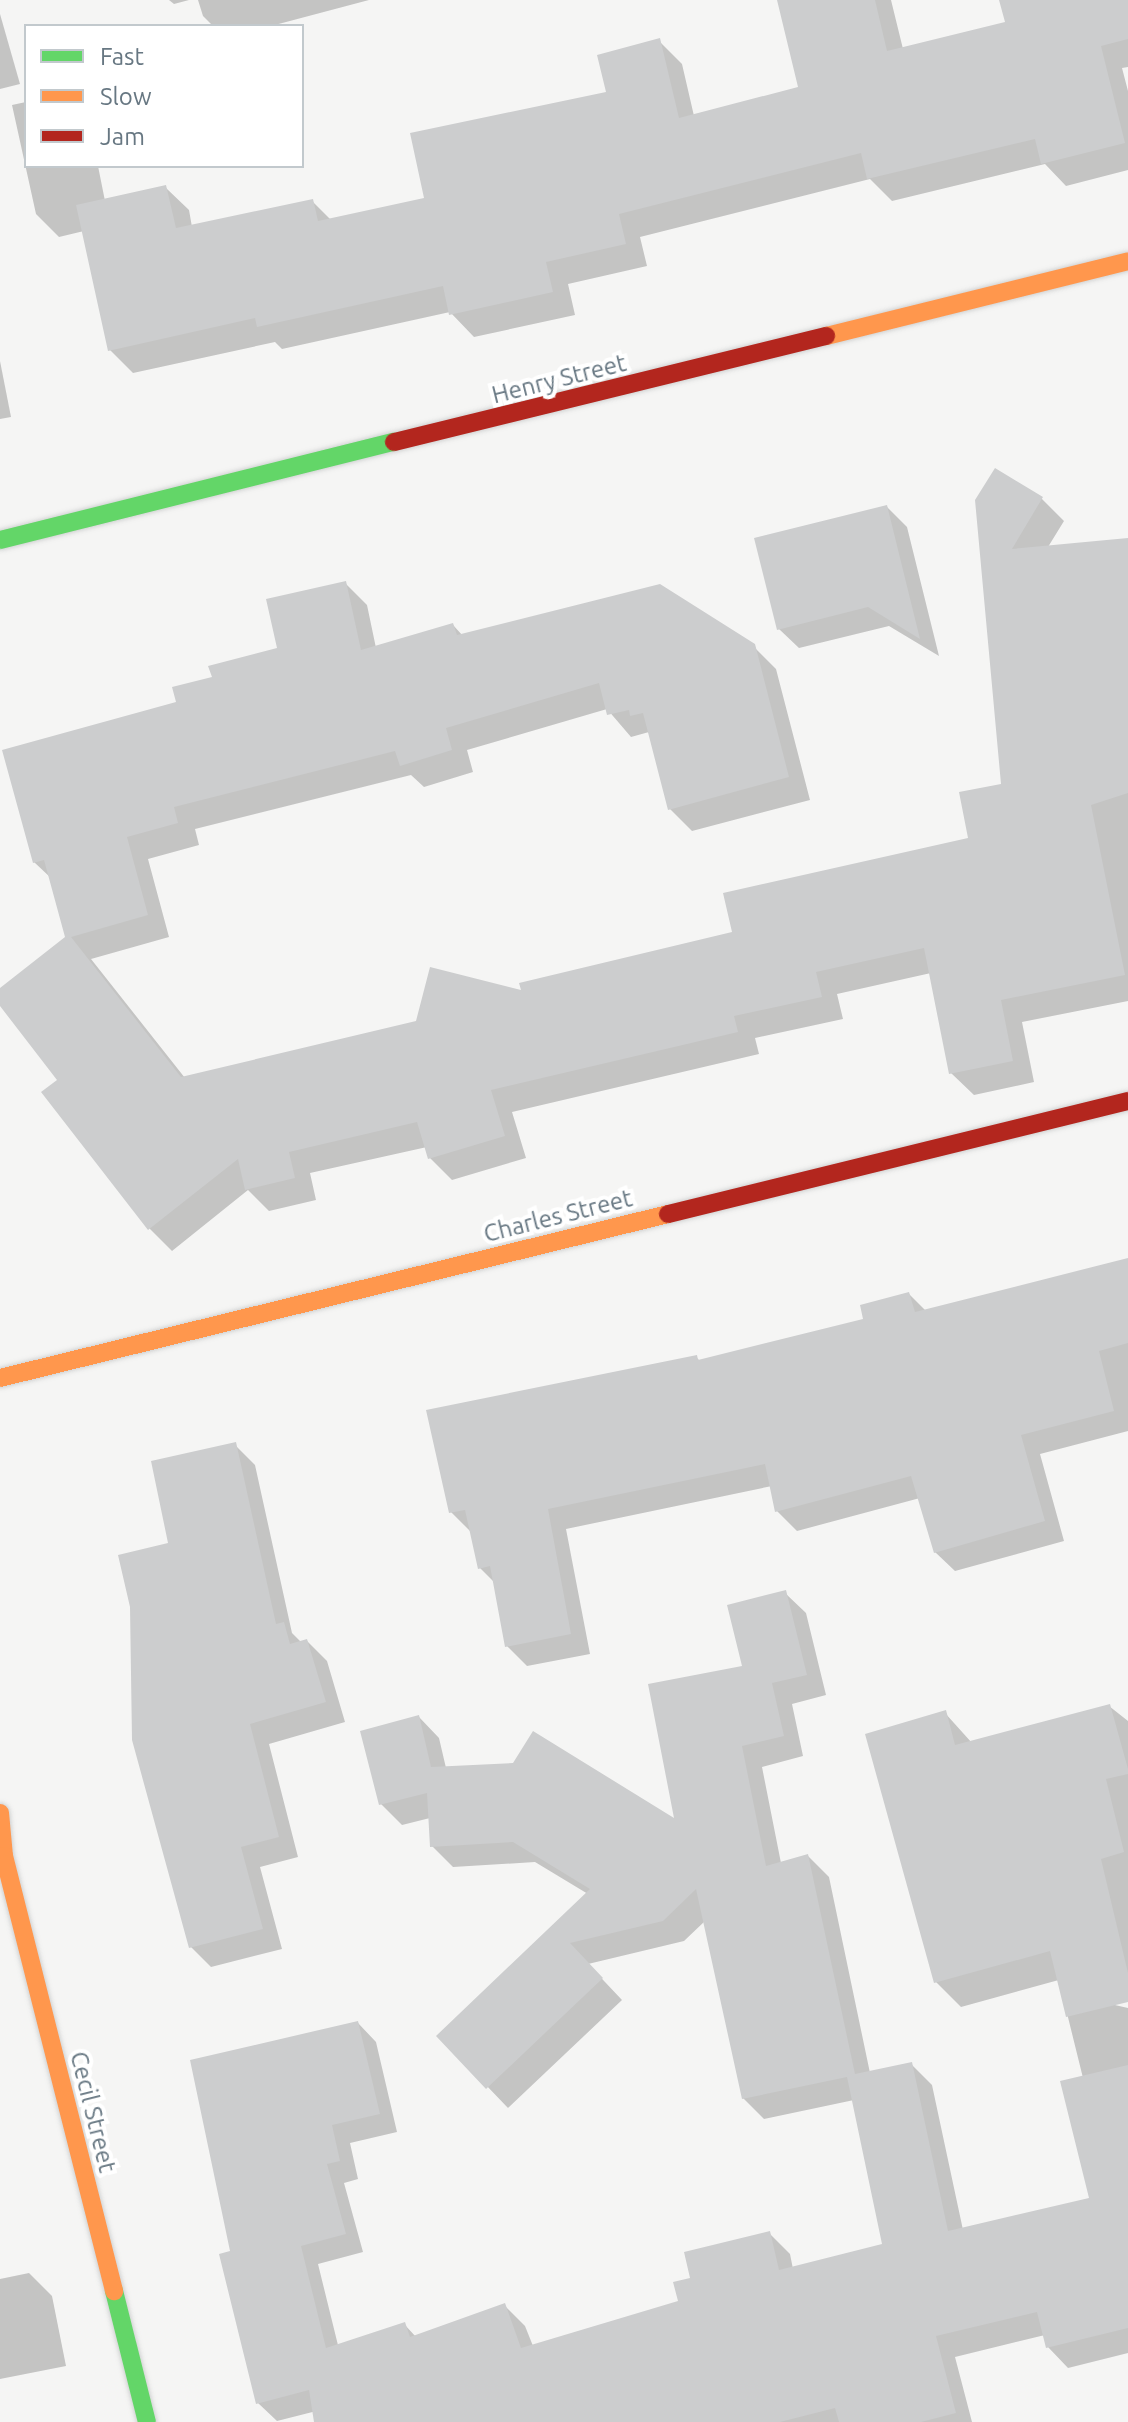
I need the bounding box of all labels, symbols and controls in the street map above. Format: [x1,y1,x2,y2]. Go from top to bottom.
legend [24,24,304,168]
text: Fast [100,43,144,70]
text: Slow [100,83,152,110]
text: Jam [100,123,145,150]
street label: Henry Street [489,348,629,410]
street label: Charles Street [481,1184,635,1248]
street label: Cecil Street [64,2048,122,2176]

